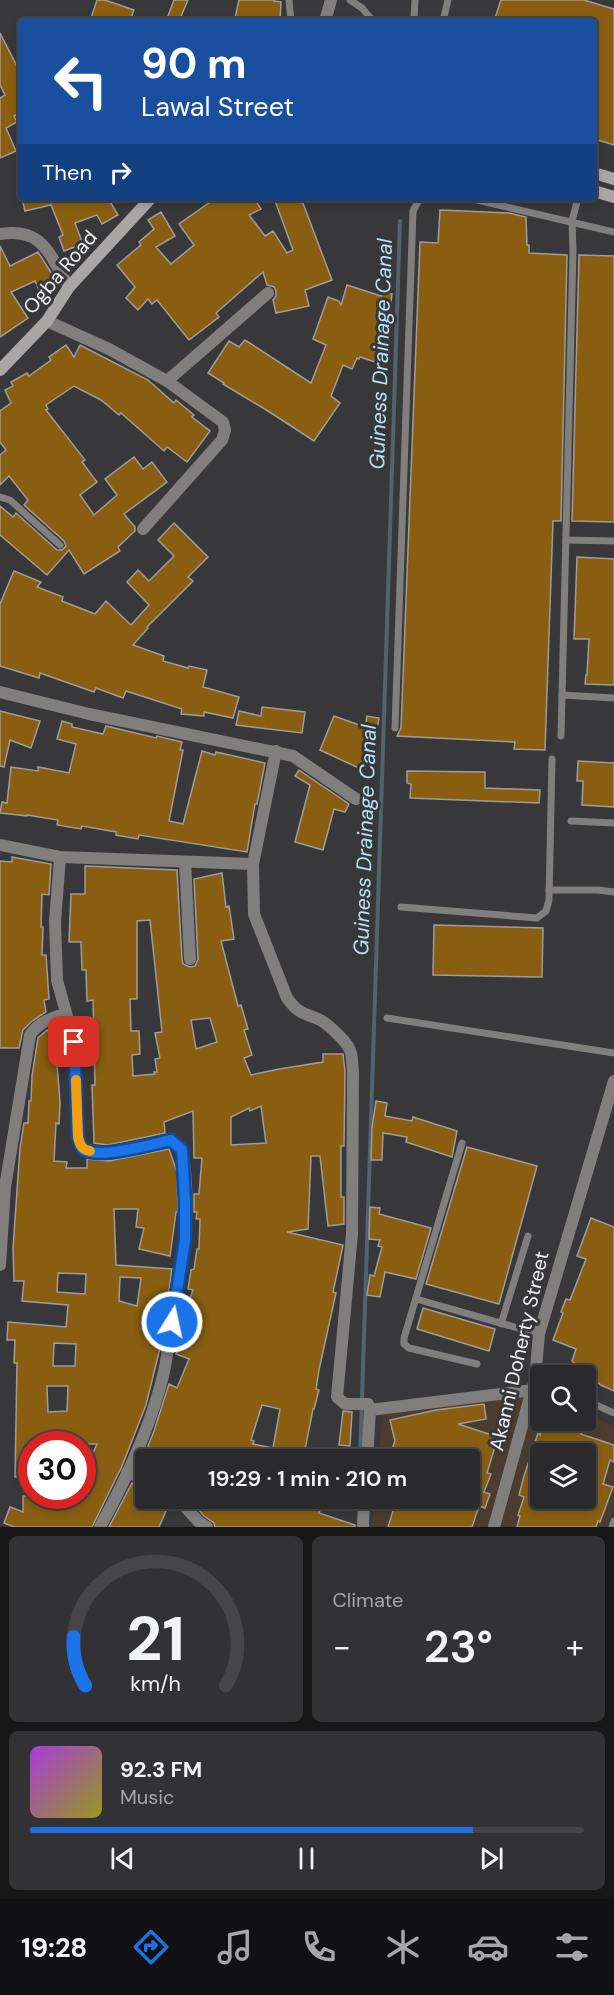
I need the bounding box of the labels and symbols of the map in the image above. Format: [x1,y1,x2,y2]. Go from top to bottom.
street label: Ogba Road [17,225,103,319]
water label: Guiness Drainage Canal [363,238,399,470]
water label: Guiness Drainage Canal [347,724,383,956]
pin [48,1016,99,1067]
street label: Akanni Doherty Street [483,1249,555,1453]
position arrow [140,1290,204,1354]
speed limit sign: 30 [18,1431,96,1509]

